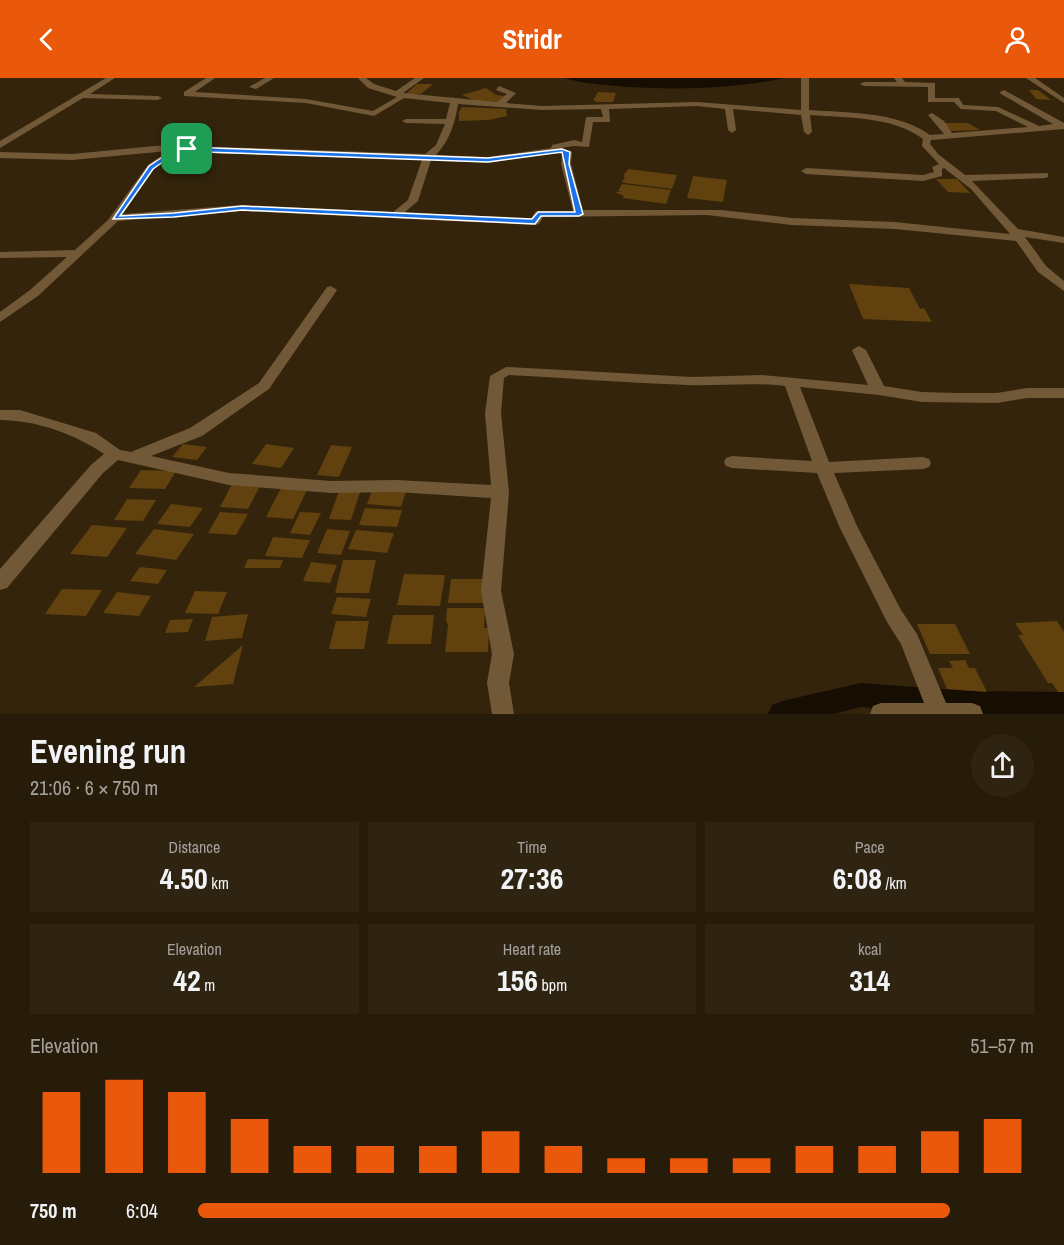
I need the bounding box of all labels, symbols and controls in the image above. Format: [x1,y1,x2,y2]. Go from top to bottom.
text: Stridr [502,21,562,57]
icon: back [30,23,63,56]
icon: person [1001,23,1034,56]
pin [161,123,212,174]
icon: arrive [170,132,203,165]
text: Evening run [30,729,186,773]
button: share [971,734,1034,797]
text: 21:06 · 6 × 750 m [30,774,158,801]
text: Distance [168,836,220,858]
text: Time [517,836,547,858]
text: Pace [855,836,885,858]
text: 4.50 [160,858,208,898]
text: 27:36 [501,858,563,898]
text: 6:08 [833,858,882,898]
text: km [208,872,229,894]
text: /km [882,872,907,894]
text: Elevation [167,938,222,960]
text: Heart rate [503,938,561,960]
text: kcal [858,938,881,960]
text: 42 [173,960,201,1000]
text: 156 [497,960,538,1000]
text: 314 [849,960,890,1000]
text: m [201,974,215,996]
text: bpm [538,974,567,996]
text: Elevation [30,1032,98,1059]
text: 51–57 m [970,1032,1034,1059]
text: 750 m [30,1197,77,1224]
text: 6:04 [126,1197,158,1224]

